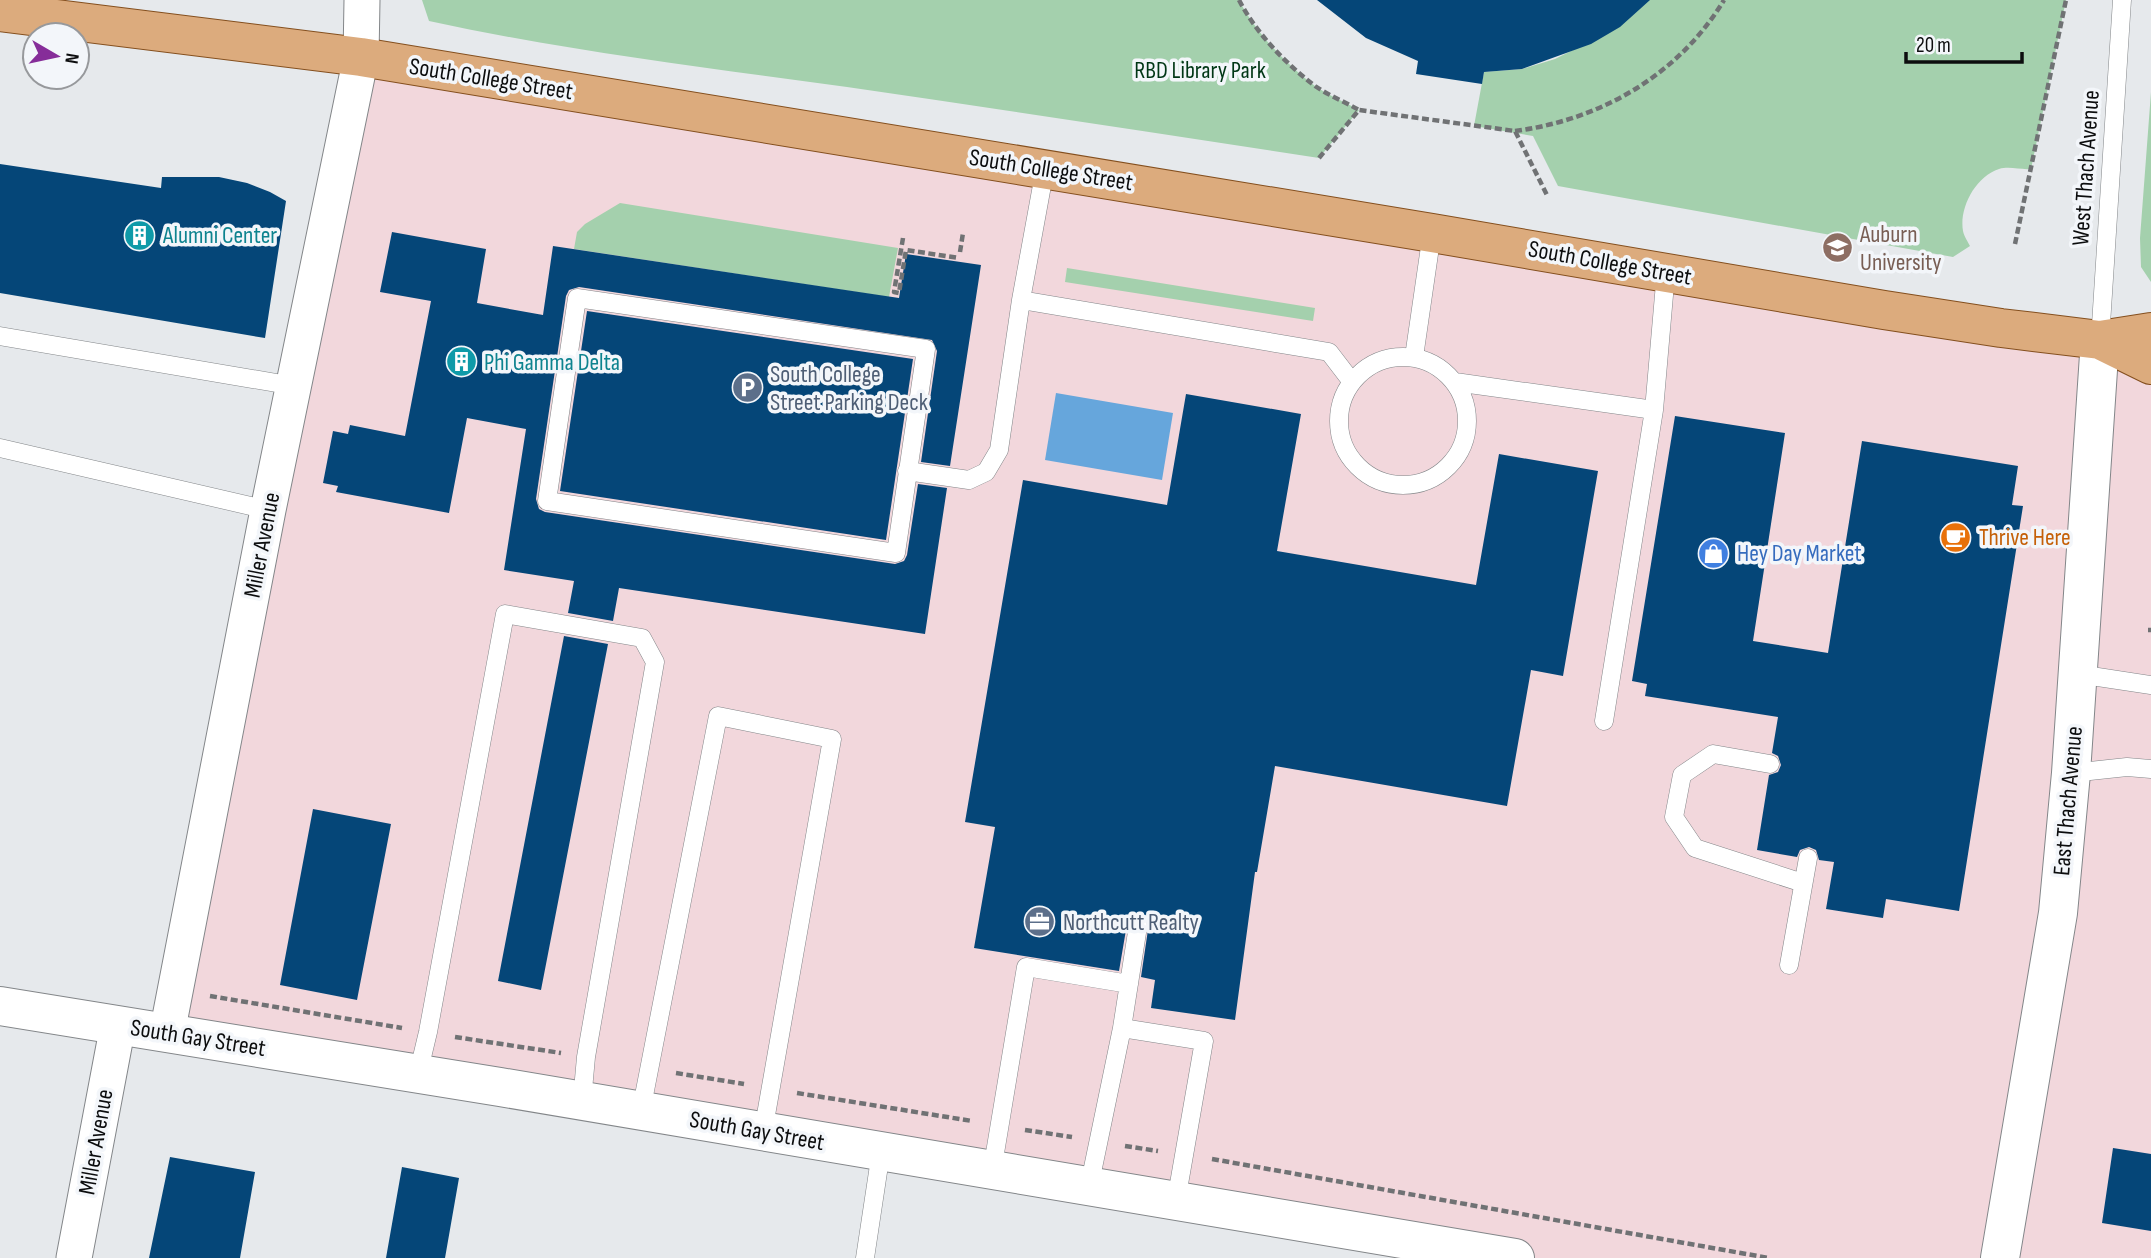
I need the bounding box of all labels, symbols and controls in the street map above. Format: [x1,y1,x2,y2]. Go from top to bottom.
north arrow [21,21,91,91]
scale bar [1906,21,2022,65]
text: 20 m [1916,33,1951,58]
text: N [59,52,83,65]
street label: South College Street [407,52,575,106]
park label: RBD Library Park [1134,56,1266,85]
street label: West Thach Avenue [2066,89,2106,247]
street label: South College Street [967,143,1135,197]
building icon: Alumni Center [123,218,157,252]
place label: Auburn University [1859,220,1942,277]
place label: Alumni Center [162,221,277,250]
school or university icon: Auburn University [1820,231,1854,265]
street label: South College Street [1526,234,1694,292]
building icon: Phi Gamma Delta [444,345,478,379]
place label: Phi Gamma Delta [484,348,620,377]
place label: South College Street Parking Deck [770,360,928,417]
parking icon: South College Street Parking Deck [730,371,764,405]
street label: Miller Avenue [238,490,286,600]
cafe icon: Thrive Here [1939,520,1973,554]
place label: Thrive Here [1979,523,2071,552]
shop icon: Hey Day Market [1697,536,1731,570]
place label: Hey Day Market [1737,539,1862,568]
street label: East Thach Avenue [2047,725,2089,877]
office icon: Northcutt Realty [1023,905,1057,939]
place label: Northcutt Realty [1063,908,1199,937]
street label: South Gay Street [128,1013,268,1063]
street label: Miller Avenue [72,1087,120,1197]
street label: South Gay Street [687,1105,827,1157]

